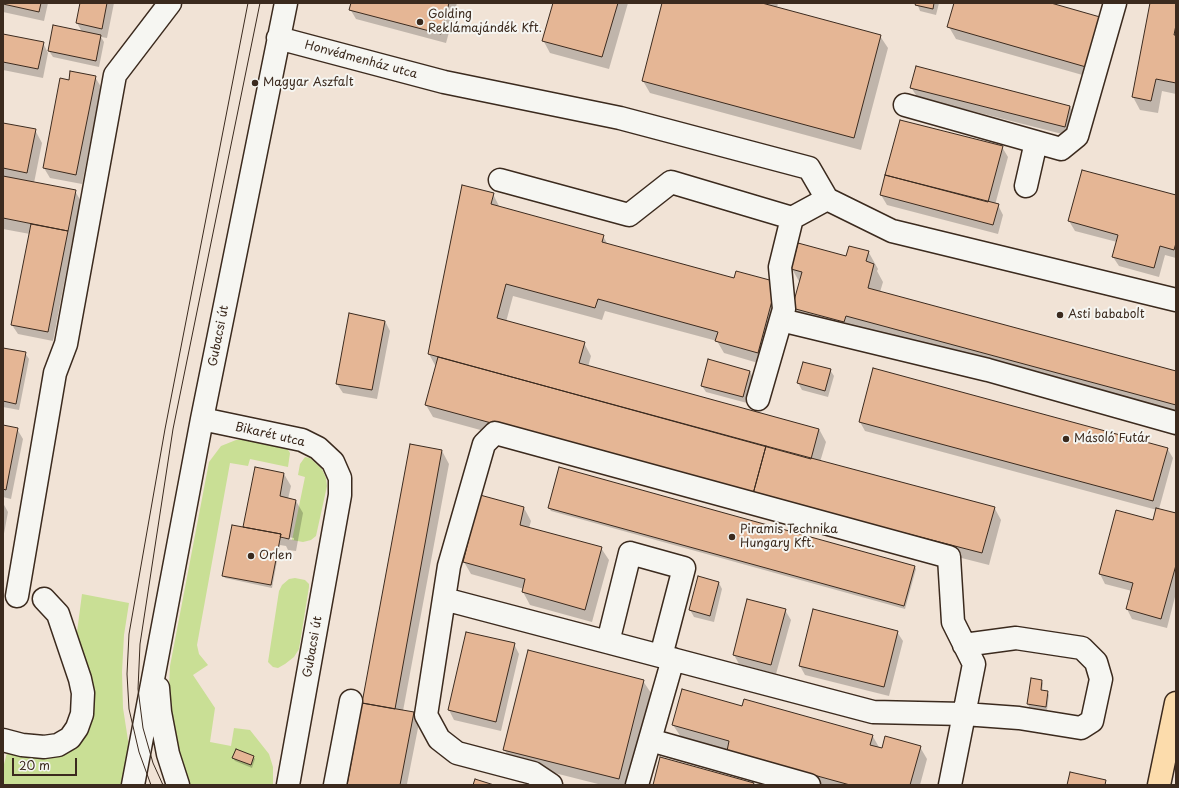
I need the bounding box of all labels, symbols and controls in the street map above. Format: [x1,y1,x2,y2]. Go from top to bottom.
place label: Golding Reklámajándék Kft. [428,8,542,36]
marker: Golding Reklámajándék Kft. [415,17,425,27]
street label: Honvédmenház utca [303,38,419,82]
place label: Magyar Aszfalt [263,76,354,90]
marker: Magyar Aszfalt [250,78,260,88]
street label: Gubacsi út [206,304,232,368]
place label: Asti bababolt [1068,308,1145,322]
marker: Asti bababolt [1055,310,1065,320]
street label: Bikarét utca [234,420,306,450]
place label: Másoló Futár [1074,432,1150,446]
marker: Másoló Futár [1061,434,1071,444]
place label: Piramis Technika Hungary Kft. [740,523,838,551]
marker: Piramis Technika Hungary Kft. [727,532,737,542]
place label: Orlen [259,549,292,563]
marker: Orlen [246,551,256,561]
street label: Gubacsi út [301,615,325,679]
scale bar [14,750,79,776]
text: 20 m [19,756,50,774]

